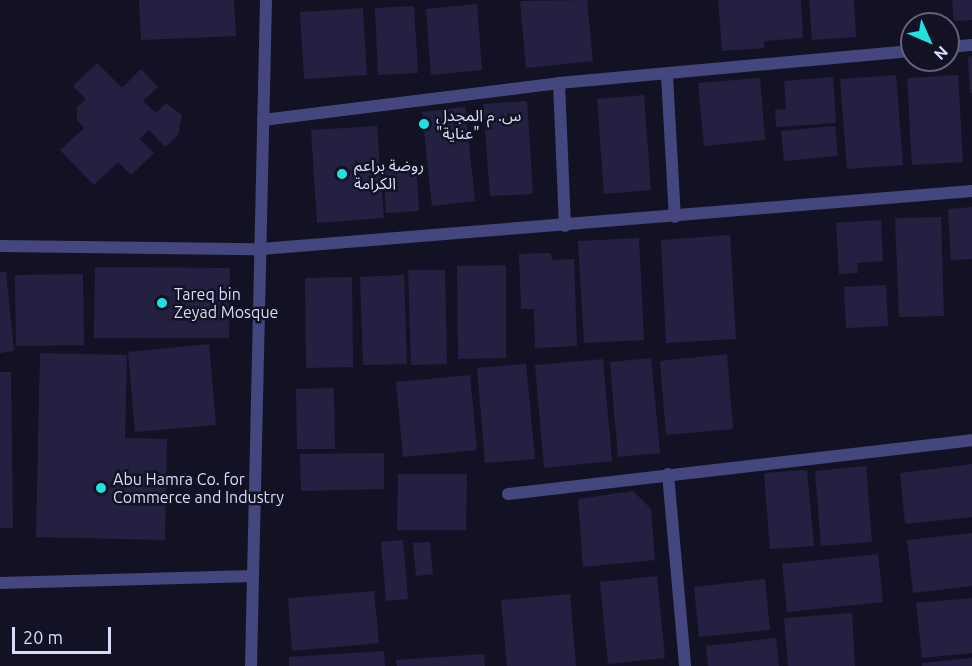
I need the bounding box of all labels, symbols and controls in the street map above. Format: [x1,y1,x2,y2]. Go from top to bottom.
north arrow [900,12,960,72]
text: N [931,43,952,64]
place label: س. م المجدل "عناية" [436,105,521,143]
marker: س. م المجدل "عناية" [417,117,431,131]
place label: روضة براعم الكرامة [354,155,424,193]
marker: روضة براعم الكرامة [335,167,349,181]
place label: Tareq bin Zeyad Mosque [174,284,278,322]
marker: Tareq bin Zeyad Mosque [155,296,169,310]
place label: Abu Hamra Co. for Commerce and Industry [113,469,284,507]
marker: Abu Hamra Co. for Commerce and Industry [94,481,108,495]
scale bar [15,615,114,653]
text: 20 m [23,627,63,647]

